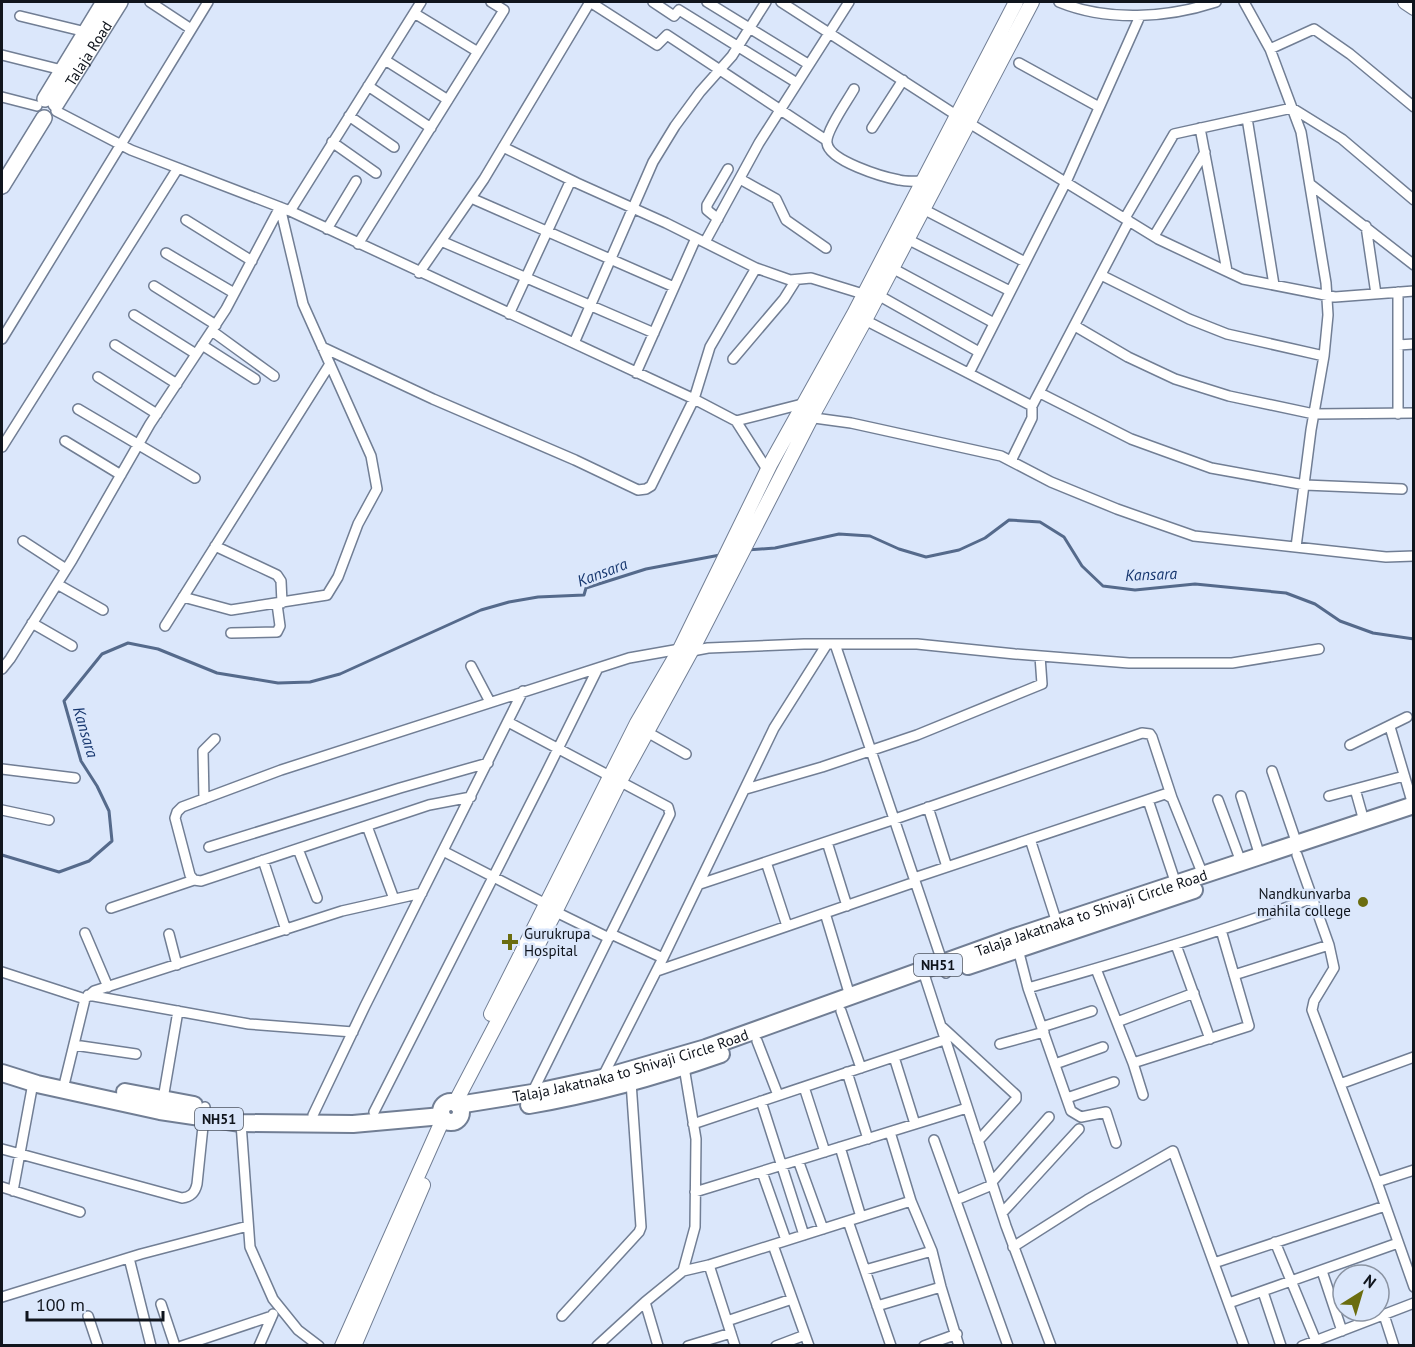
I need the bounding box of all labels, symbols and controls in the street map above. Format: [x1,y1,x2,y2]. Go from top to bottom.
street label: Talaja Road [60,17,115,89]
water label: Kansara [574,553,630,591]
water label: Kansara [1125,563,1178,585]
water label: Kansara [69,704,103,760]
street label: Talaja Jakatnaka to Shivaji Circle Road [972,865,1209,960]
place label: Nandkunvarba mahila college [1257,884,1351,920]
marker: Nandkunvarba mahila college [1356,895,1370,909]
place label: Gurukrupa Hospital [524,924,590,960]
marker: Gurukrupa Hospital [501,933,519,951]
road number: NH51 [914,954,962,976]
street label: Talaja Jakatnaka to Shivaji Circle Road [511,1024,751,1106]
road number: NH51 [195,1108,243,1130]
north arrow [1331,1263,1391,1323]
text: N [1360,1270,1380,1292]
scale bar [27,1284,164,1322]
text: 100 m [36,1293,85,1316]

